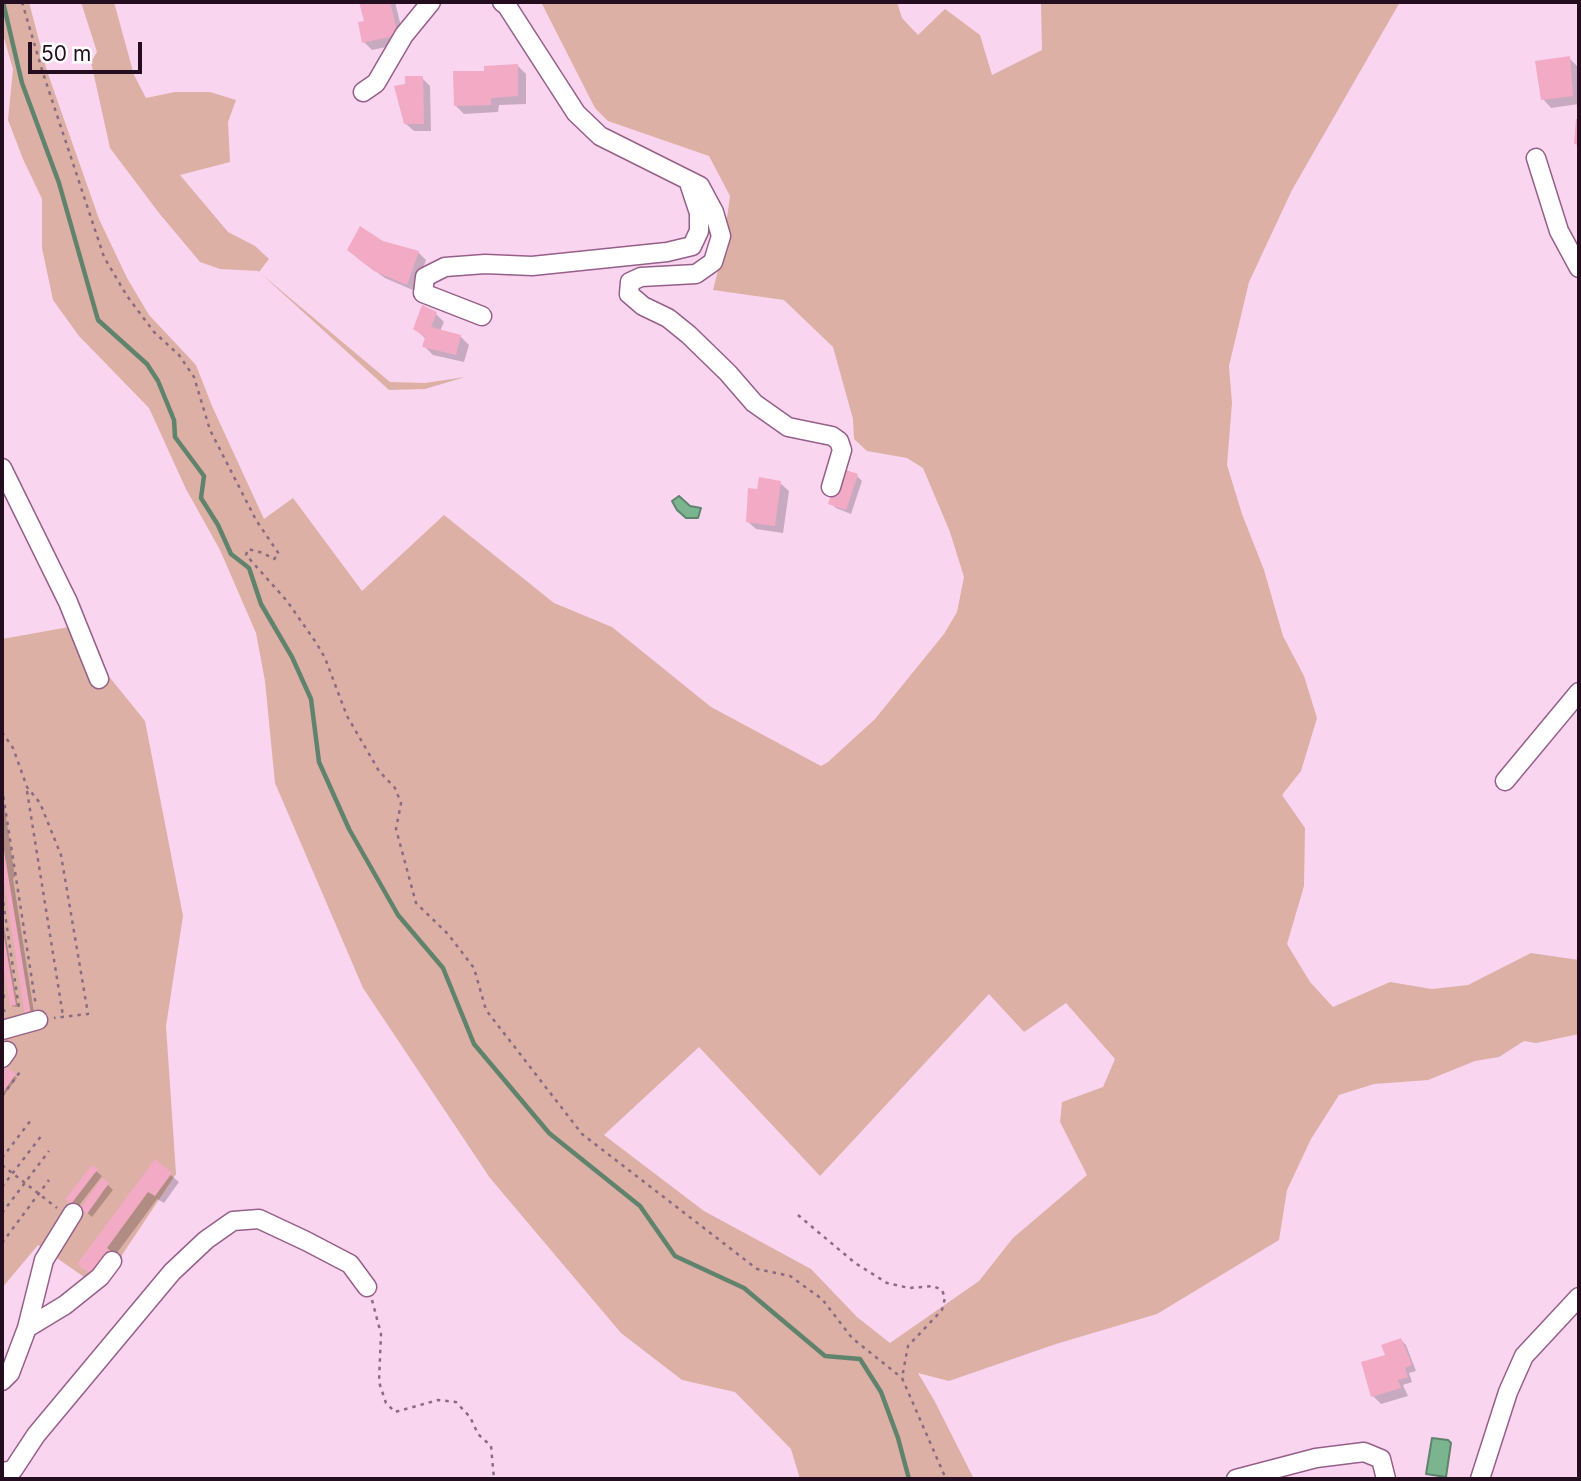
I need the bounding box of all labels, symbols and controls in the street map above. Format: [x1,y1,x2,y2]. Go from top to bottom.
scale bar [32,28,145,72]
text: 50 m [41,41,91,66]

